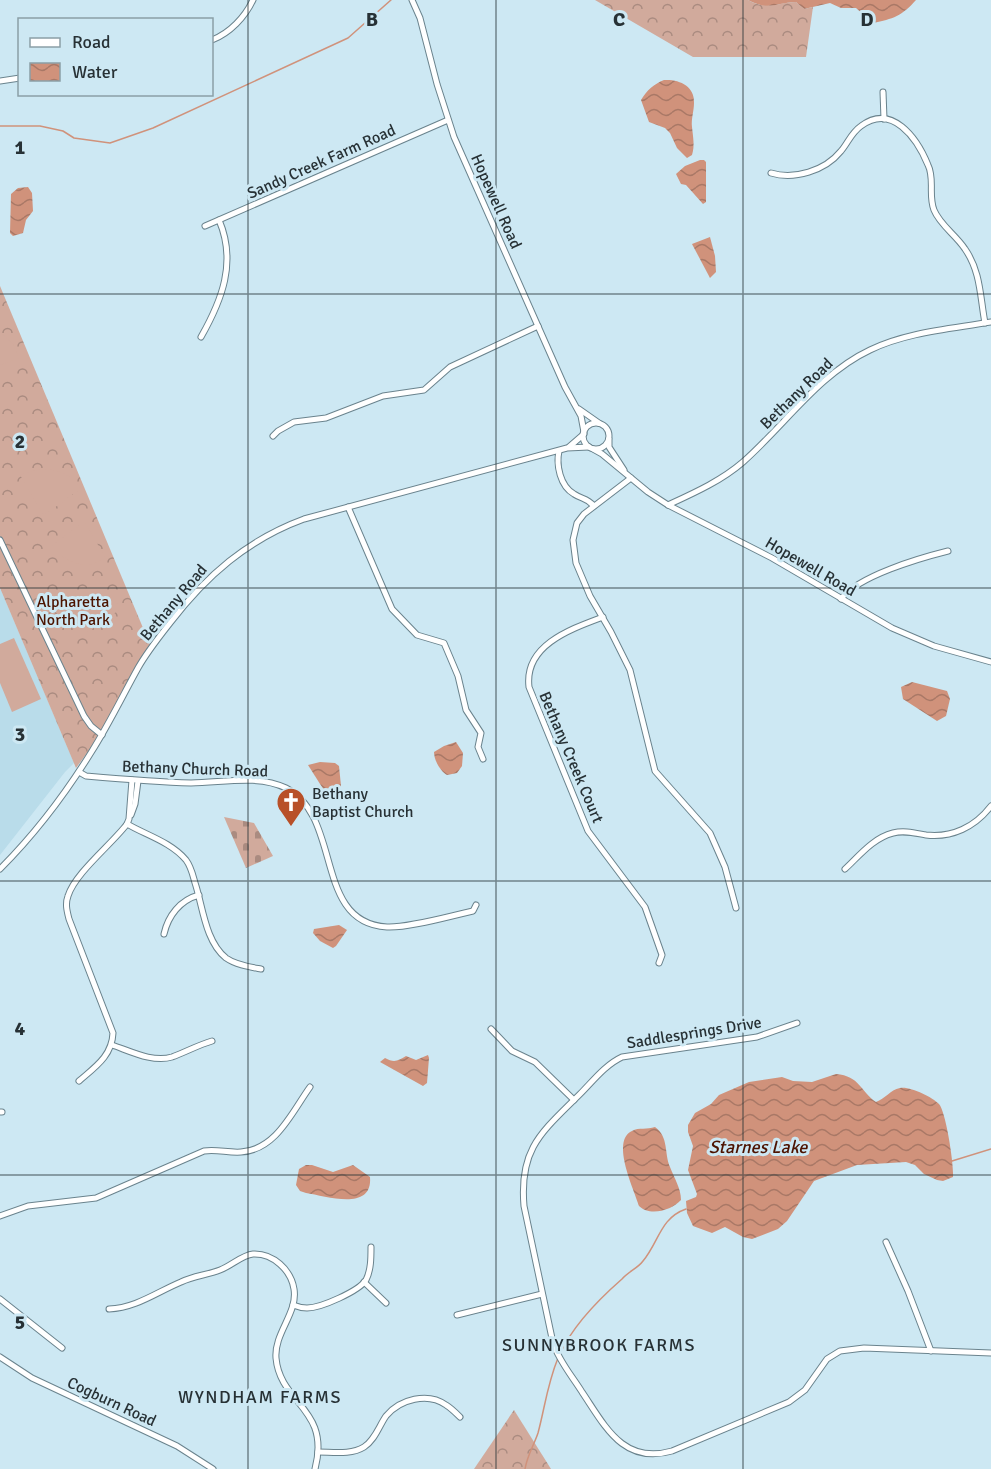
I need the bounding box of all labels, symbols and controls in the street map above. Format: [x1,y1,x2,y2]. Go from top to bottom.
text: B [366,7,378,32]
text: C [613,7,625,32]
text: D [860,7,874,32]
legend [18,18,213,96]
text: Road [72,31,111,53]
text: Water [72,61,118,83]
street label: Sandy Creek Farm Road [244,120,399,204]
text: 1 [15,135,26,160]
street label: Hopewell Road [466,151,526,252]
street label: Bethany Road [756,354,837,434]
text: 2 [15,429,25,454]
street label: Hopewell Road [761,533,860,601]
street label: Bethany Road [136,560,212,645]
park label: Alpharetta North Park [36,592,110,630]
street label: Bethany Creek Court [534,689,608,826]
text: 3 [15,722,25,747]
street label: Bethany Church Road [122,756,268,782]
place label: Bethany Baptist Church [312,784,413,822]
church icon: Bethany Baptist Church [275,786,307,828]
street label: Saddlesprings Drive [625,1012,763,1053]
text: 4 [15,1016,26,1041]
water label: Starnes Lake [709,1136,808,1158]
text: 5 [15,1310,25,1335]
district label: SUNNYBROOK FARMS [502,1334,696,1356]
street label: Cogburn Road [64,1373,159,1431]
district label: WYNDHAM FARMS [178,1386,342,1408]

